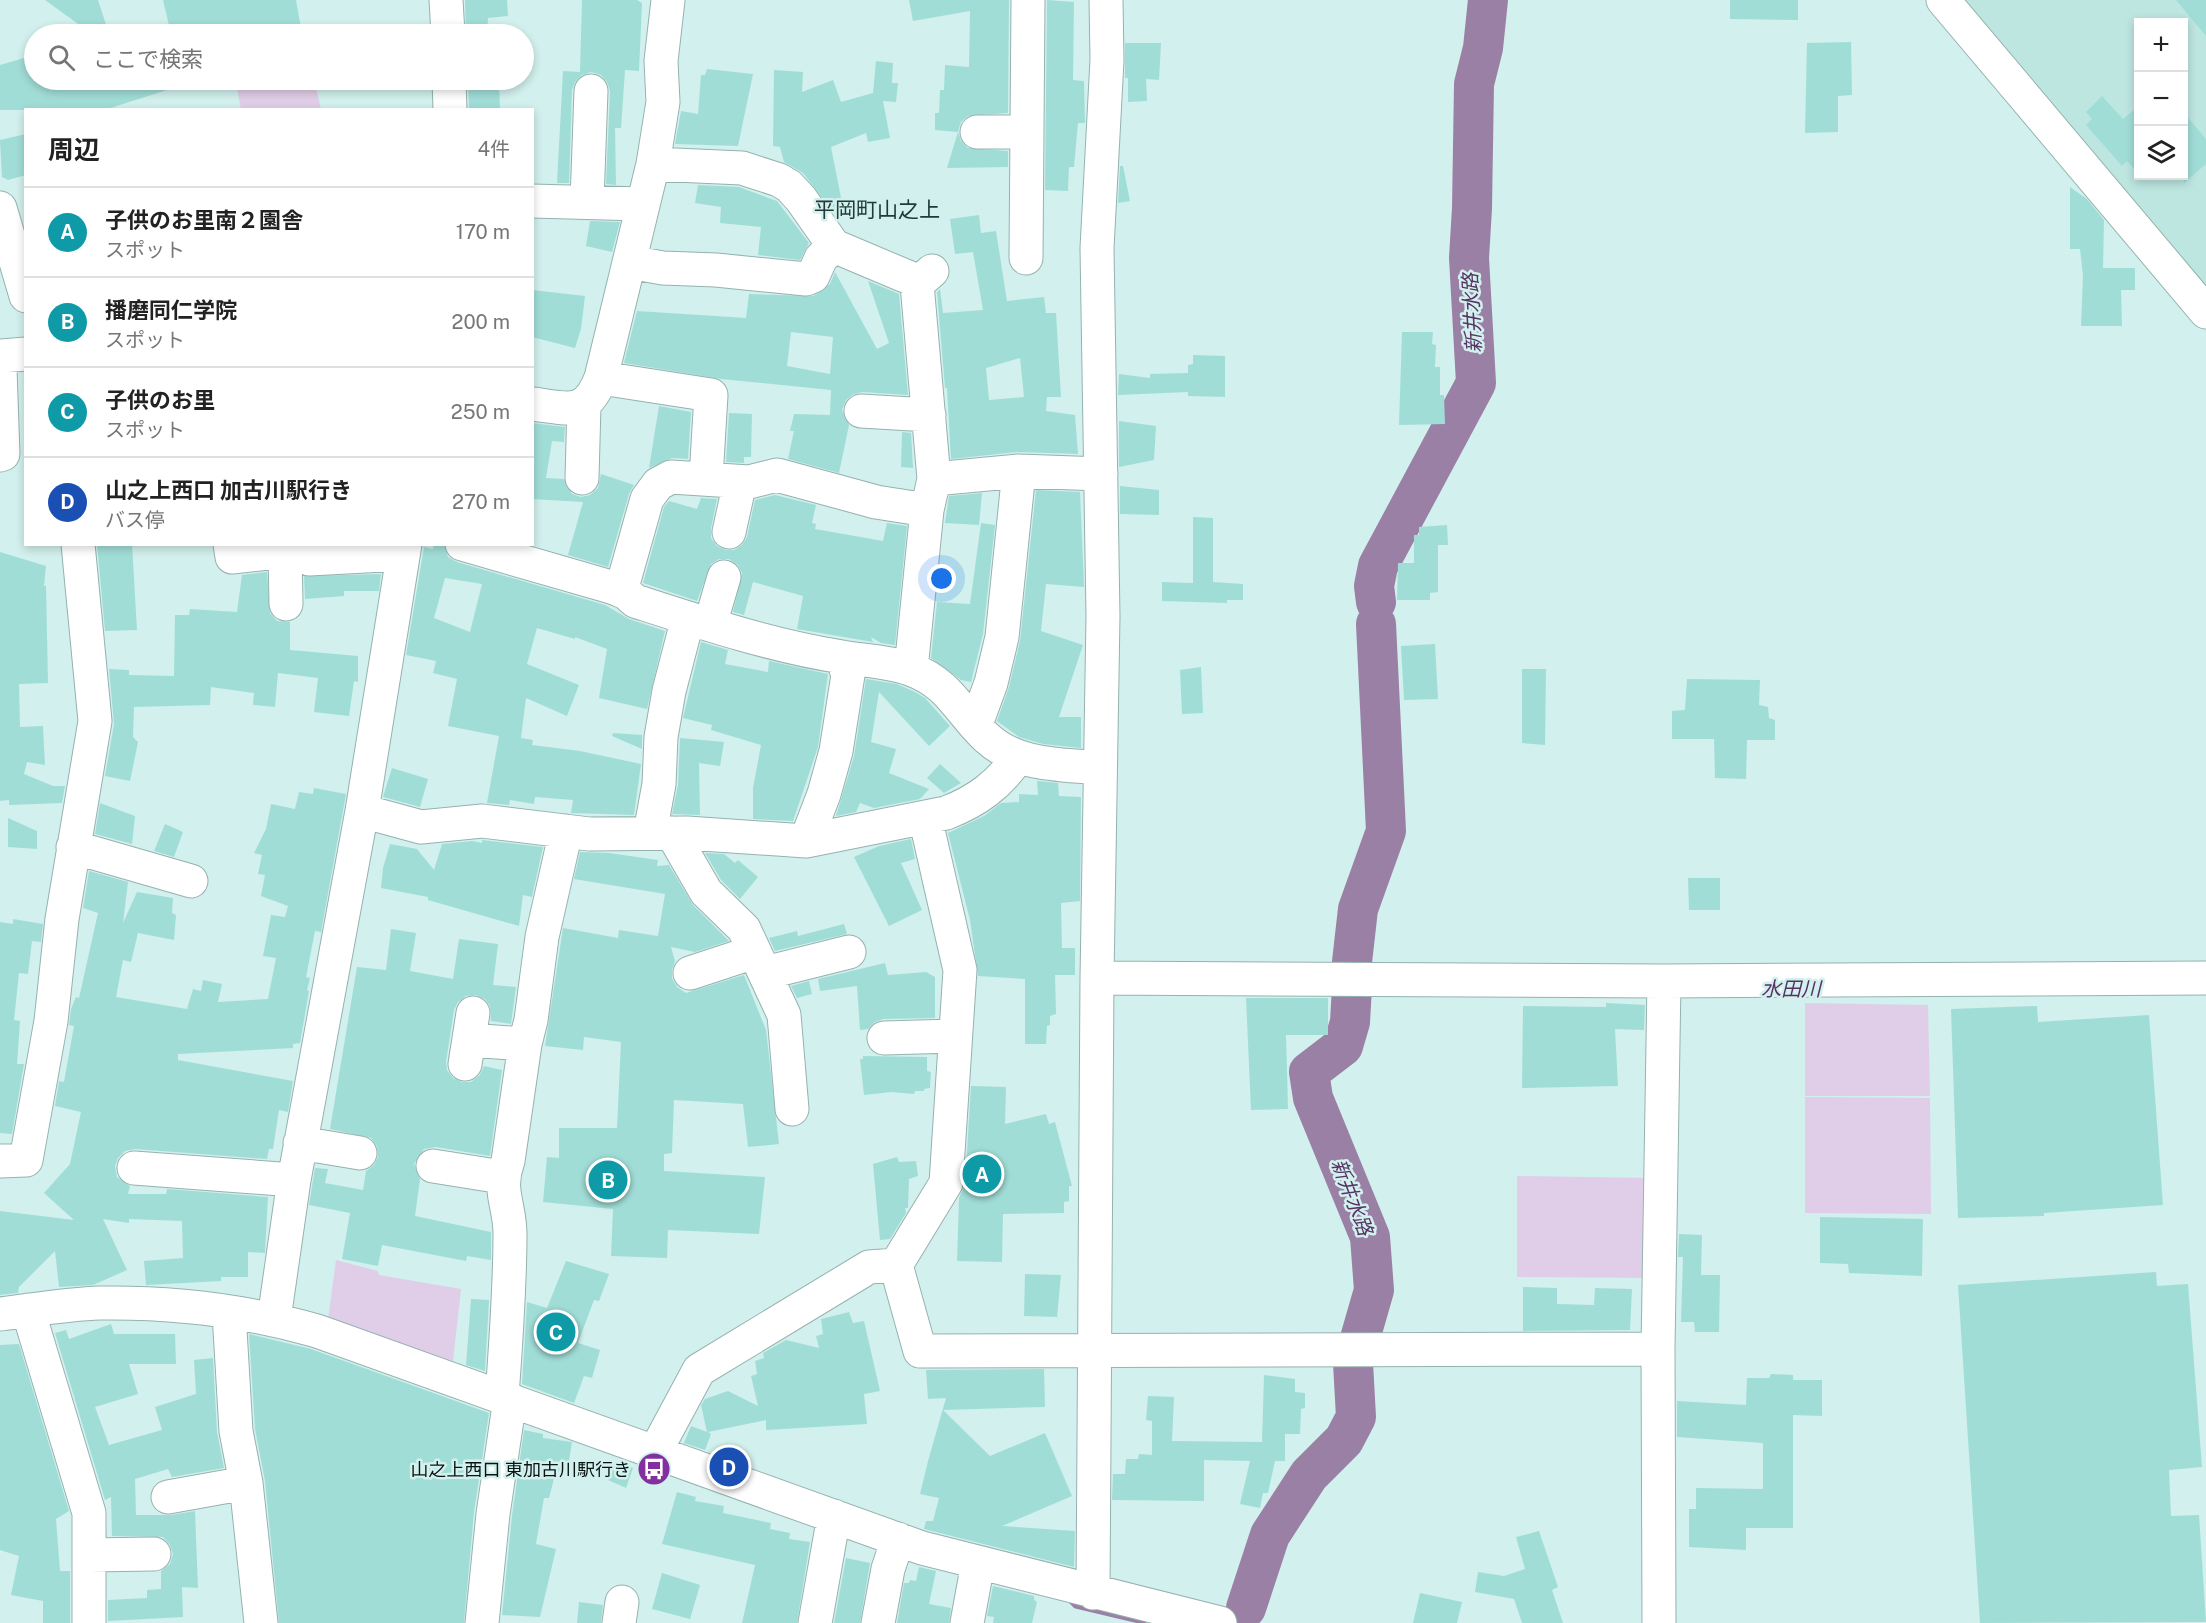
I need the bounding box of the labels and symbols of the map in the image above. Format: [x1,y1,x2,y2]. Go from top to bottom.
district label: 平岡町山之上 [814,197,940,222]
water label: 新井水路 [1458,270,1486,354]
your location [927,564,956,593]
water label: 水田川 [1761,977,1823,1001]
pin: A [962,1152,1002,1196]
water label: 新井水路 [1326,1155,1378,1241]
pin: B [588,1158,628,1202]
pin: C [536,1310,576,1354]
pin: D [710,1444,748,1490]
bus stop icon: 山之上西口 東加古川駅行き [636,1451,672,1487]
place label: 山之上西口 東加古川駅行き [411,1459,631,1480]

